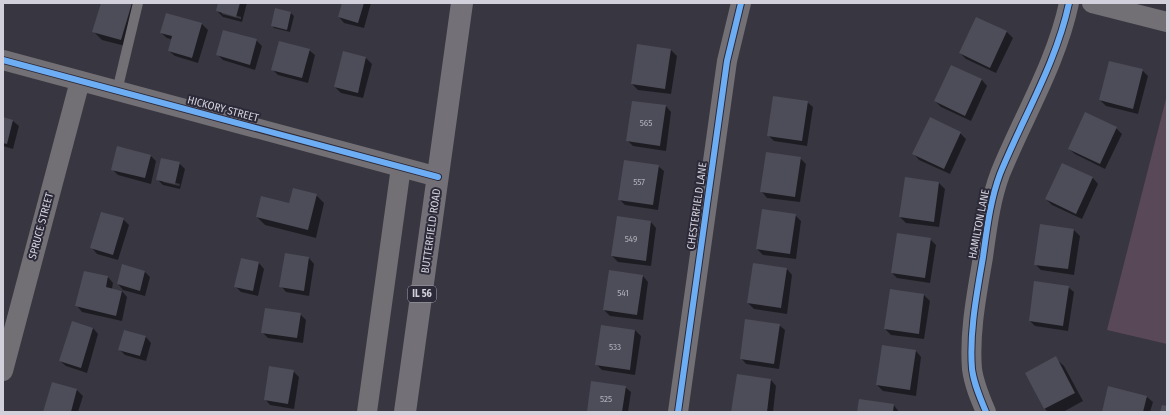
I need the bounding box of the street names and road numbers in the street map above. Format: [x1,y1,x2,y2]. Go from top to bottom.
street label: HICKORY STREET [186,93,261,125]
street label: CHESTERFIELD LANE [684,162,710,250]
street label: BUTTERFIELD ROAD [419,188,443,274]
street label: HAMILTON LANE [966,188,992,260]
street label: SPRUCE STREET [26,190,56,261]
road number: IL 56 [408,286,436,302]

